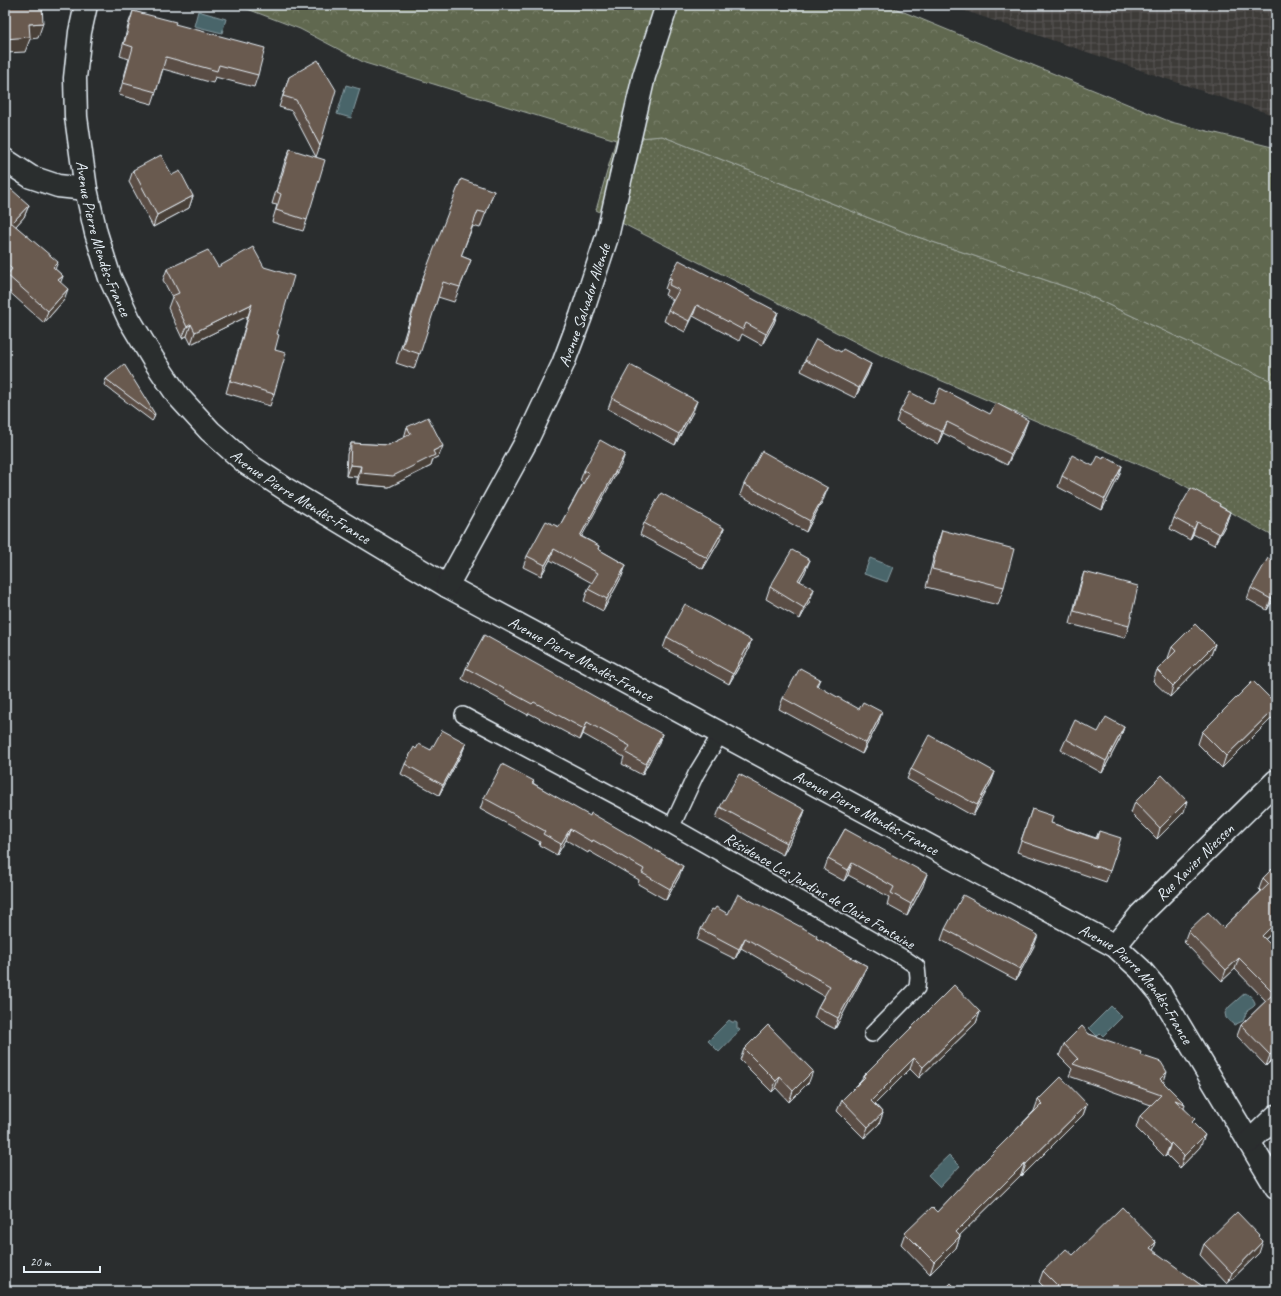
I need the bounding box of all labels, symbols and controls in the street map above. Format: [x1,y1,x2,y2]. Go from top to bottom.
street label: Avenue Pierre Mendès-France [71,160,136,321]
street label: Avenue Salvador Allende [554,240,616,370]
street label: Avenue Pierre Mendès-France [226,445,375,549]
street label: Avenue Pierre Mendès-France [505,612,658,707]
street label: Avenue Pierre Mendès-France [790,766,943,861]
street label: Rue Xavier Niessen [1151,819,1239,905]
street label: Résidence Les Jardins de Claire Fontaine [721,828,920,955]
street label: Avenue Pierre Mendès-France [1075,920,1198,1049]
scale bar [24,1248,100,1274]
text: 20 m [30,1254,52,1270]

